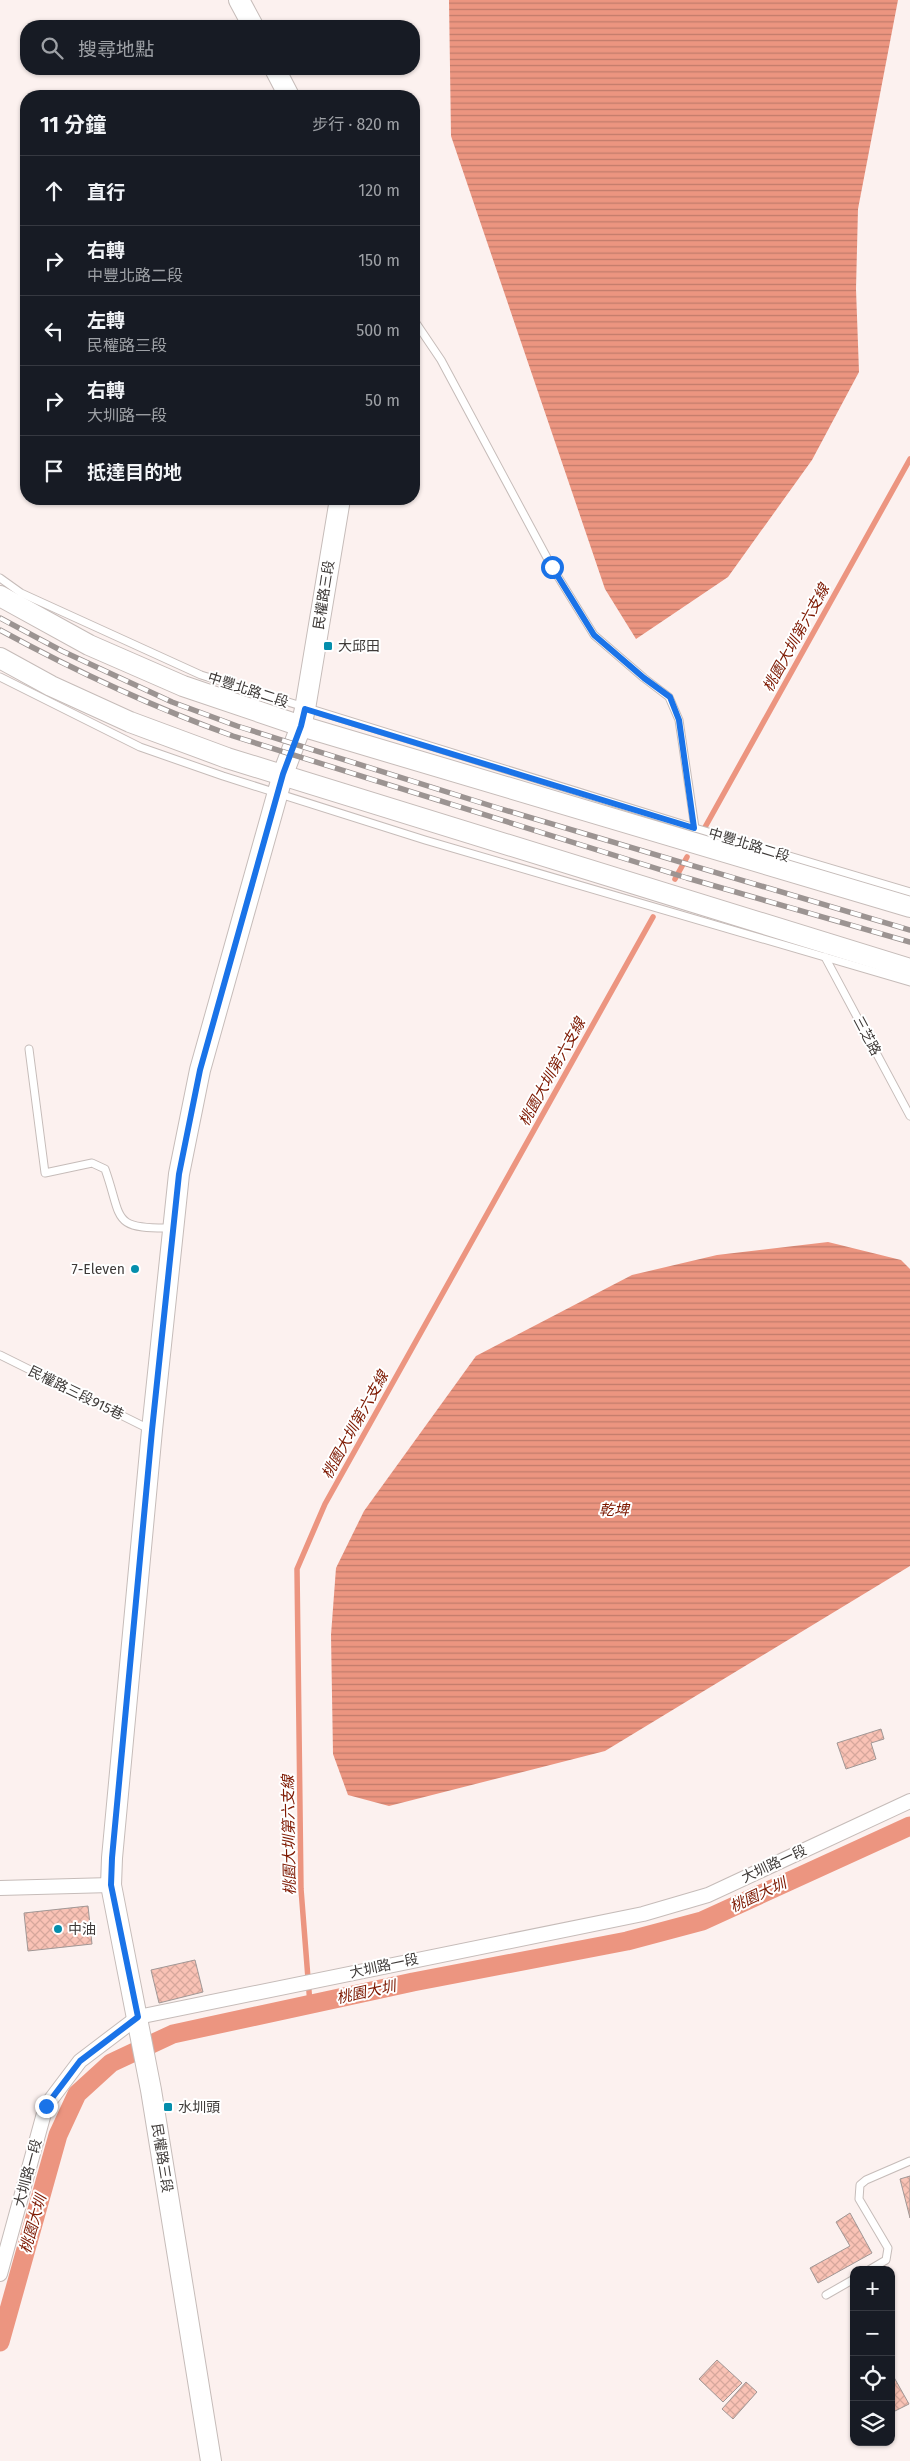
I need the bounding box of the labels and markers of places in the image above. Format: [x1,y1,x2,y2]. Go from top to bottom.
place label: 大邱田 [338,638,380,655]
marker: 大邱田 [322,640,334,652]
place label: 7-Eleven [71,1261,125,1278]
marker: 7-Eleven [129,1263,141,1275]
place label: 中油 [68,1921,96,1938]
marker: 中油 [52,1923,64,1935]
place label: 水圳頭 [178,2099,220,2116]
marker: 水圳頭 [162,2101,174,2113]

